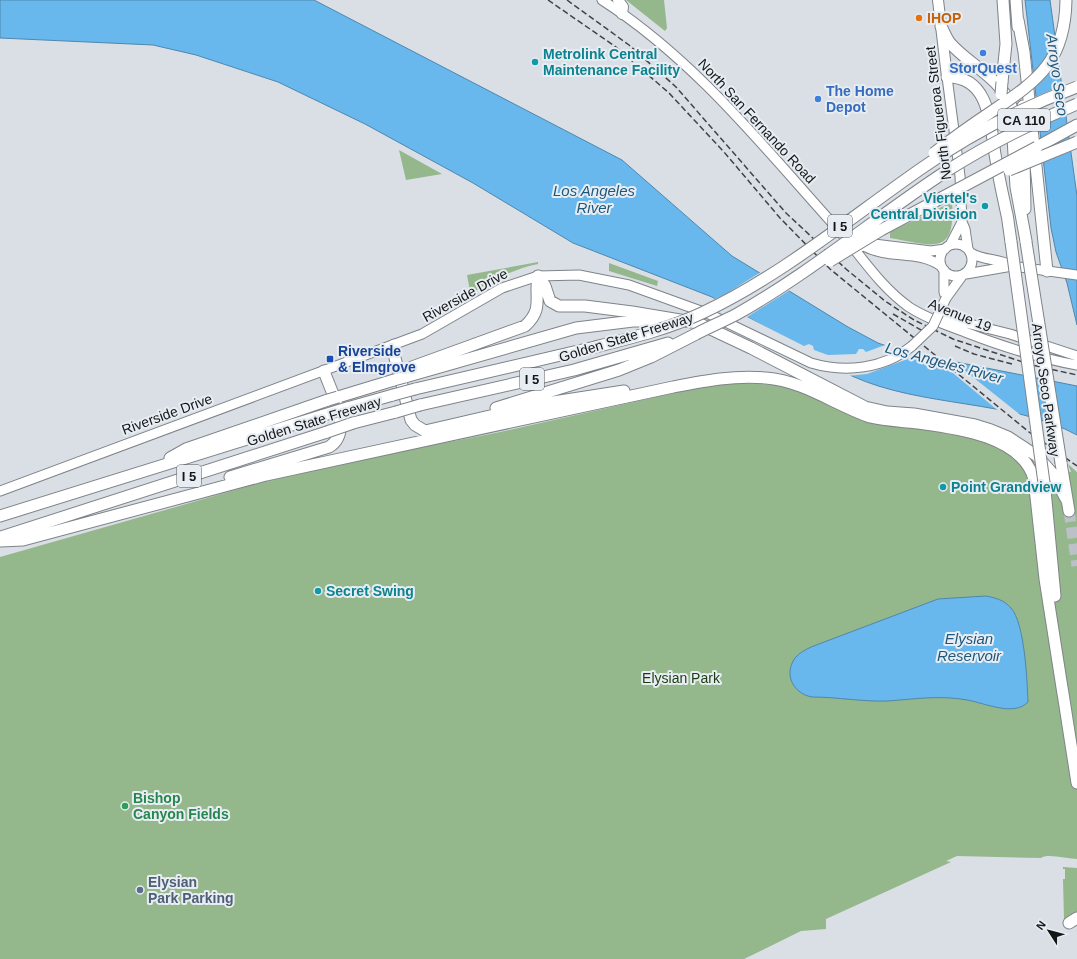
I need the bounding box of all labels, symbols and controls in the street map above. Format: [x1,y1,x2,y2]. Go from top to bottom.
place label: IHOP [927,10,961,26]
marker: IHOP [914,13,924,23]
water label: Arroyo Seco [1043,32,1072,117]
street label: North Figueroa Street [922,45,954,181]
place label: Metrolink Central Maintenance Facility [543,46,680,78]
marker: StorQuest [978,48,988,58]
street label: North San Fernando Road [695,55,819,187]
marker: Metrolink Central Maintenance Facility [530,57,540,67]
place label: StorQuest [949,60,1017,76]
place label: The Home Depot [826,83,894,115]
marker: The Home Depot [813,94,823,104]
road number: CA 110 [998,109,1050,131]
water label: Los Angeles River [553,182,635,216]
place label: Viertel's Central Division [870,190,977,222]
marker: Viertel's Central Division [980,201,990,211]
road number: I 5 [828,215,852,237]
street label: Riverside Drive [420,265,511,325]
street label: Avenue 19 [926,295,994,335]
street label: Golden State Freeway [557,309,695,365]
street label: Arroyo Seco Parkway [1029,322,1063,458]
water label: Los Angeles River [883,339,1006,387]
place label: Riverside & Elmgrove [338,343,416,375]
marker: Riverside & Elmgrove [325,354,335,364]
road number: I 5 [520,368,544,390]
street label: Riverside Drive [120,390,215,438]
street label: Golden State Freeway [245,393,383,449]
road number: I 5 [177,465,201,487]
place label: Point Grandview [951,479,1062,495]
marker: Point Grandview [938,482,948,492]
place label: Secret Swing [326,583,414,599]
marker: Secret Swing [313,586,323,596]
water label: Elysian Reservoir [937,630,1002,664]
park label: Elysian Park [642,670,721,686]
place label: Bishop Canyon Fields [133,790,229,822]
marker: Bishop Canyon Fields [120,801,130,811]
place label: Elysian Park Parking [148,874,234,906]
marker: Elysian Park Parking [135,885,145,895]
north arrow [1029,911,1069,951]
text: N [1034,918,1048,932]

